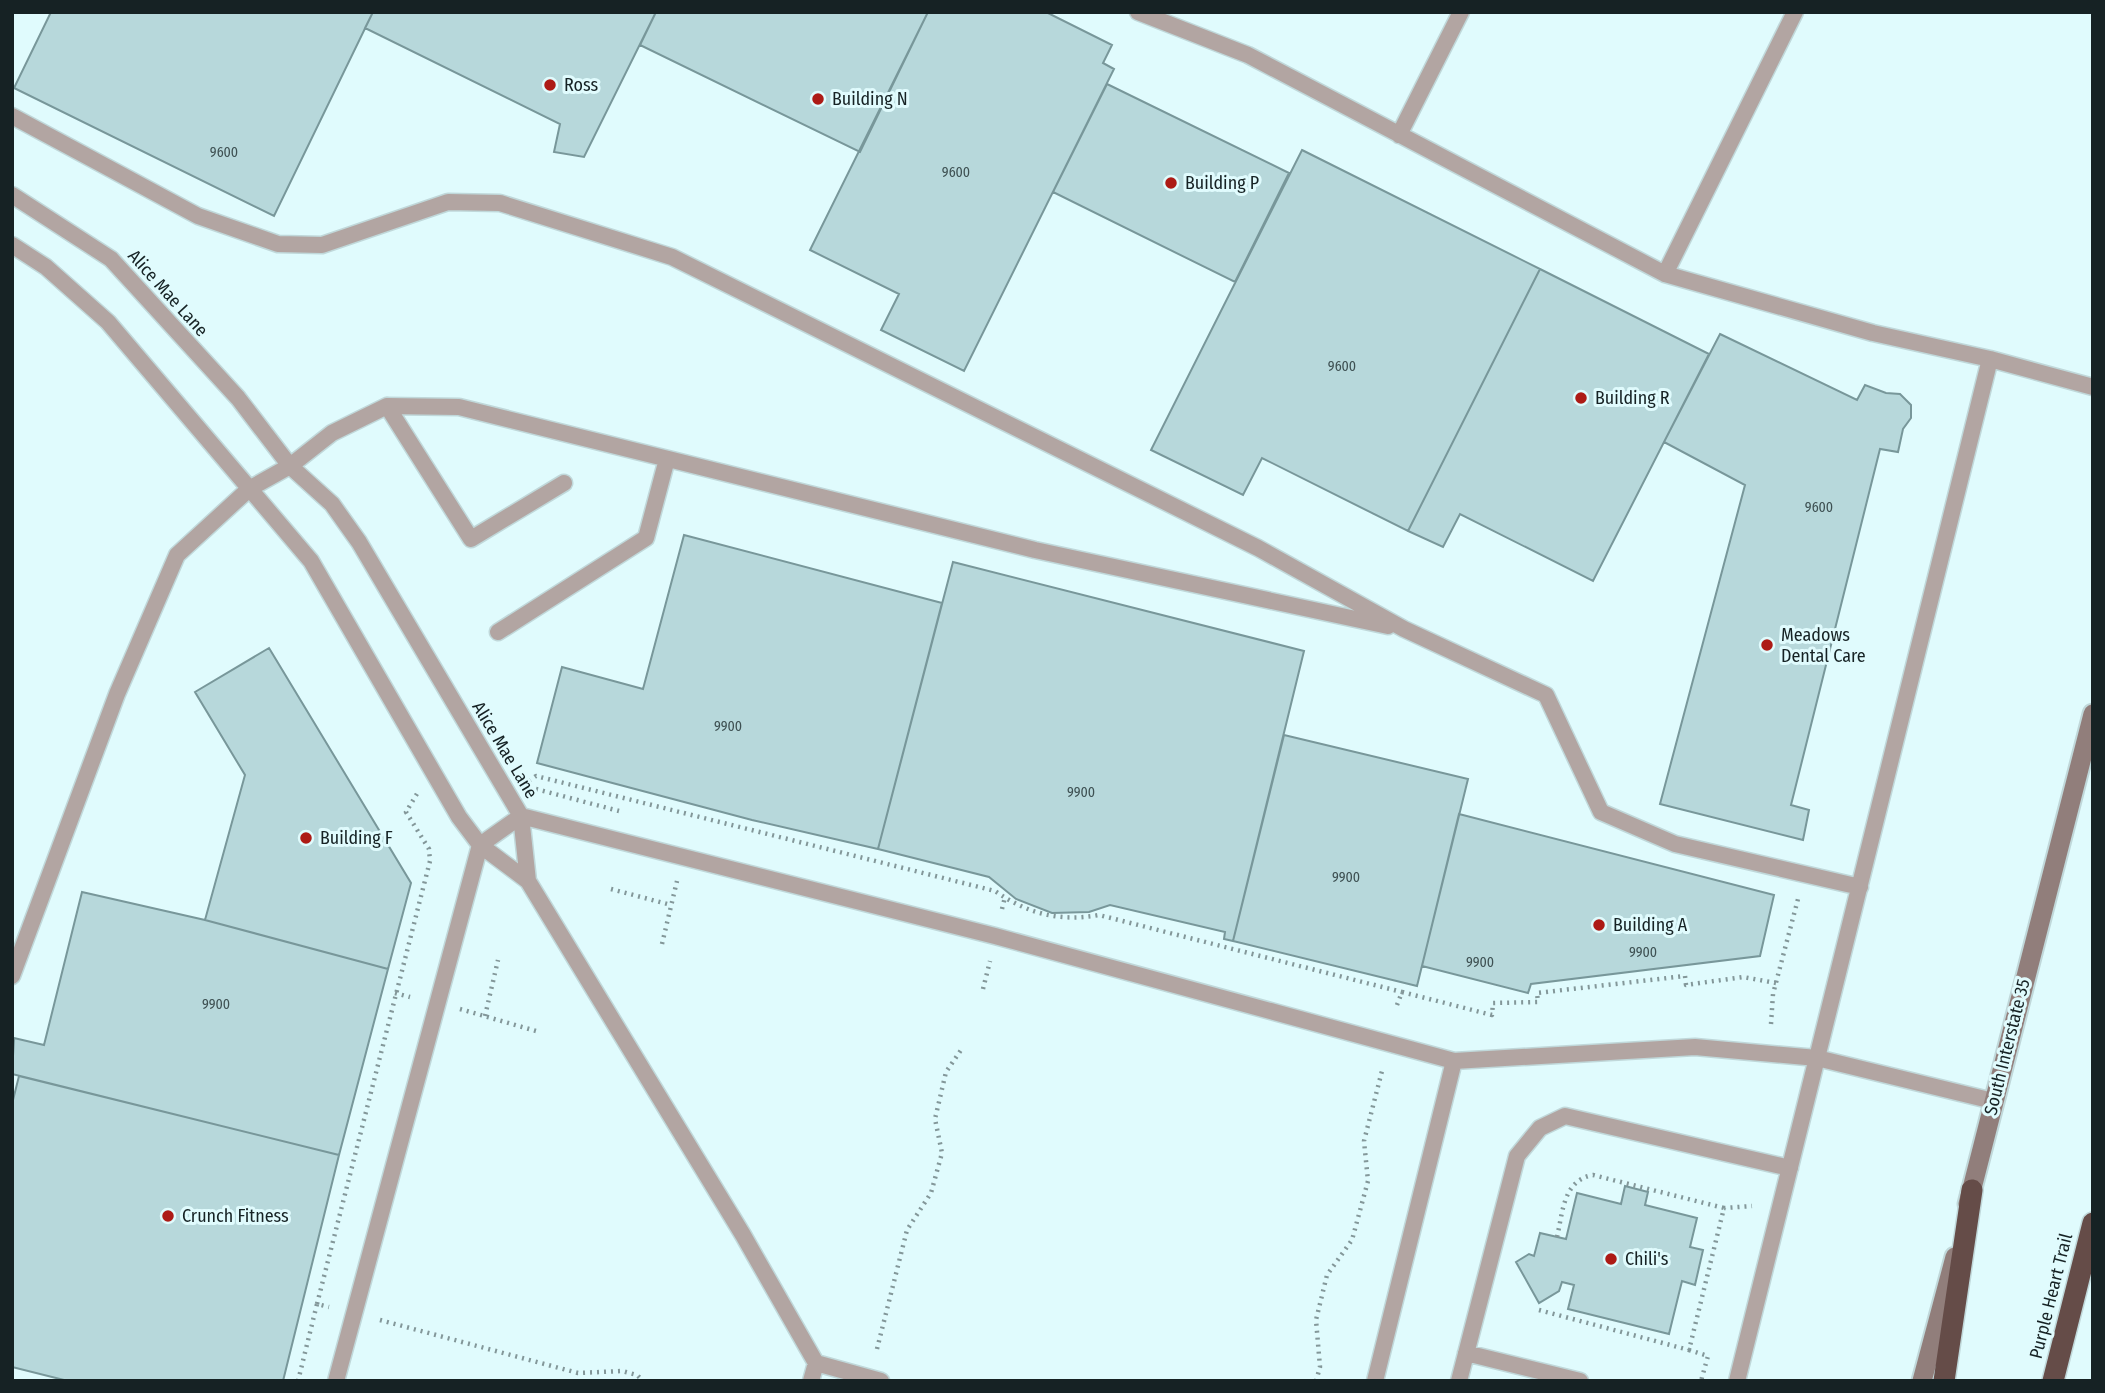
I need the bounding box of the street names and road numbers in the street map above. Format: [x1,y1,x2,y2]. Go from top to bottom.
street label: Alice Mae Lane [123,245,213,341]
street label: Alice Mae Lane [467,698,543,802]
street label: South Interstate 35 [1979,977,2035,1117]
street label: Purple Heart Trail [2025,1231,2077,1361]

